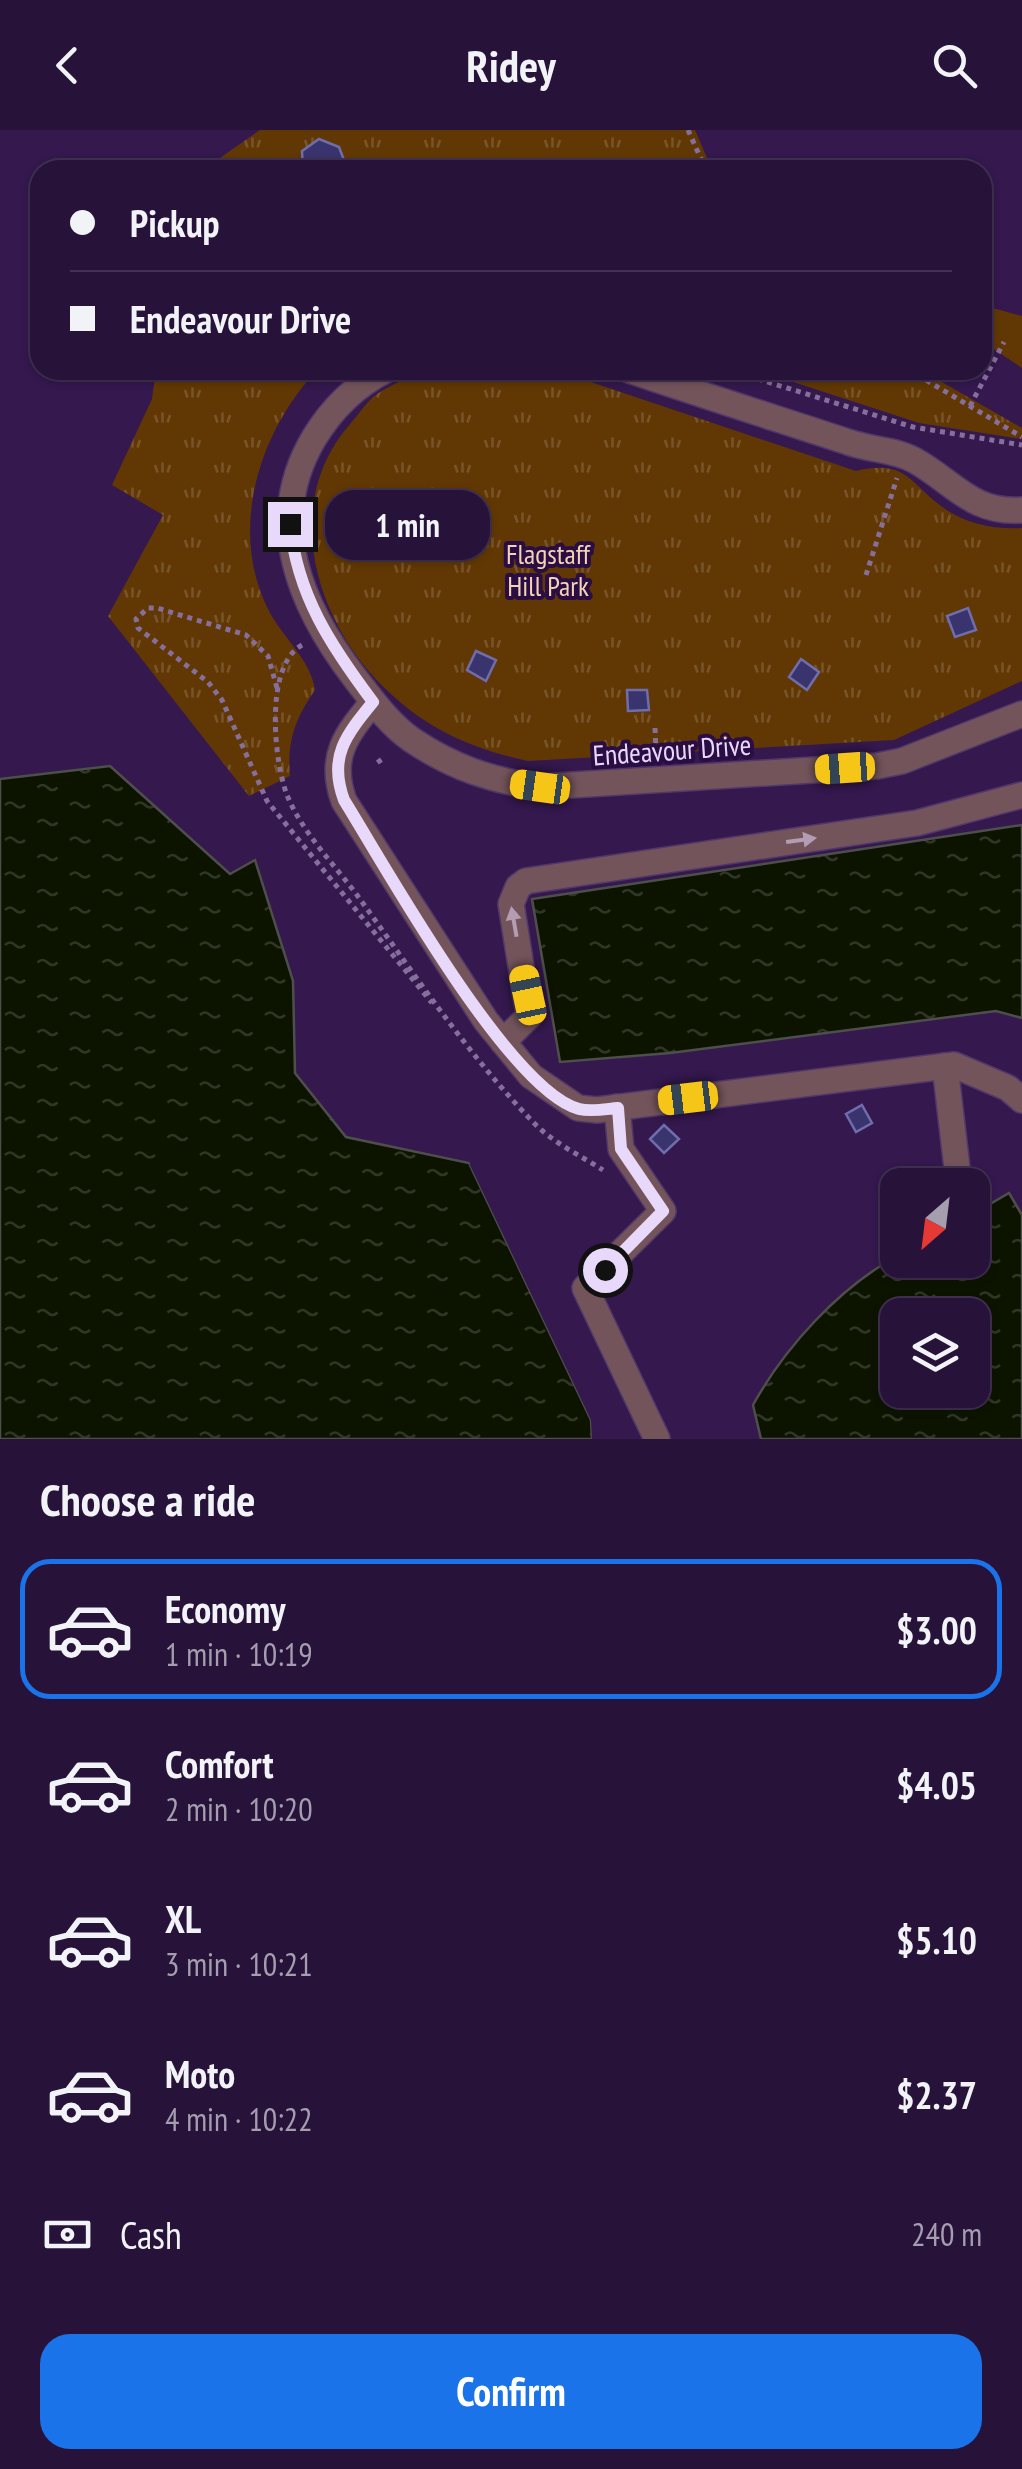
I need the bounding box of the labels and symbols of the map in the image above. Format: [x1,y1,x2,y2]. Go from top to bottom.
callout: 1 min [325,489,490,559]
route end [268,502,313,547]
park label: Flagstaff Hill Park [506,535,592,604]
street label: Endeavour Drive [591,726,752,773]
car [814,751,876,785]
car [508,768,572,806]
one-way arrow [786,831,817,847]
one-way arrow [506,906,521,937]
car [507,963,549,1027]
car [656,1079,720,1117]
north arrow [880,1168,990,1278]
route start [583,1248,628,1293]

